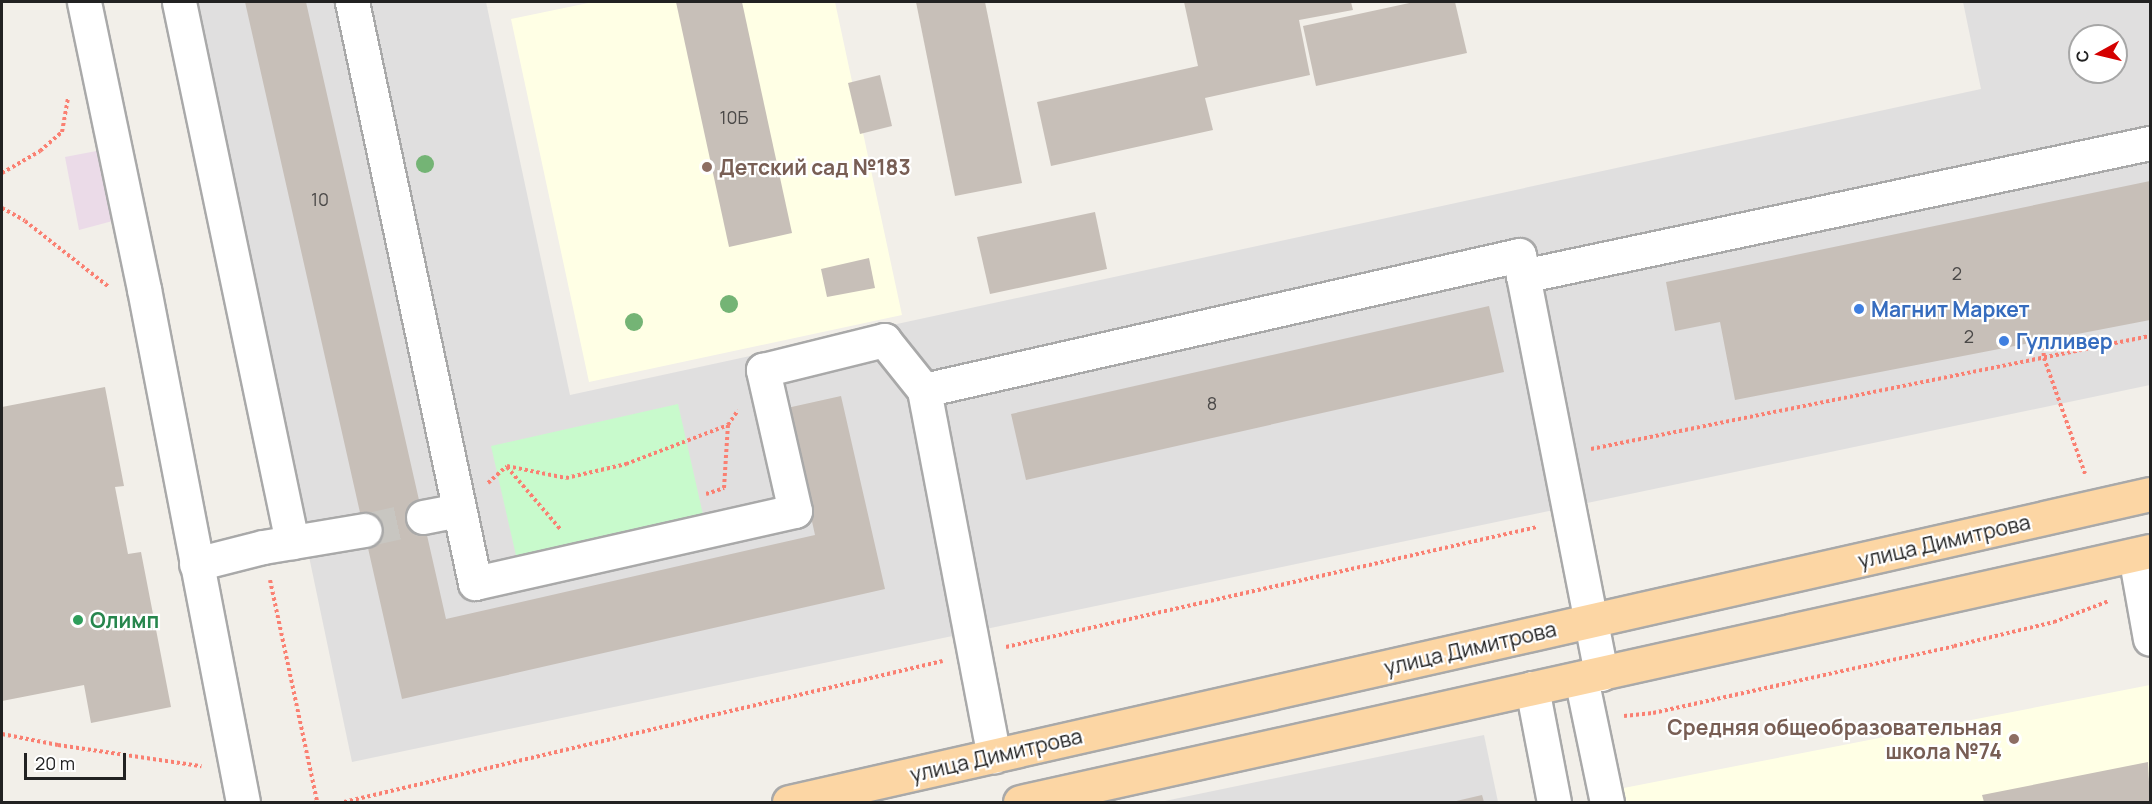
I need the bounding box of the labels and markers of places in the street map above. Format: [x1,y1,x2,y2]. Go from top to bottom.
place label: Детский сад №183 [719,154,911,180]
marker: Детский сад №183 [700,160,714,174]
place label: Магнит Маркет [1871,296,2030,322]
marker: Магнит Маркет [1852,302,1866,316]
place label: Гулливер [2016,328,2113,354]
marker: Гулливер [1997,334,2011,348]
place label: Олимп [90,607,159,633]
marker: Олимп [71,613,85,627]
place label: Средняя общеобразовательная школа №74 [1667,714,2002,764]
marker: Средняя общеобразовательная школа №74 [2007,732,2021,746]

